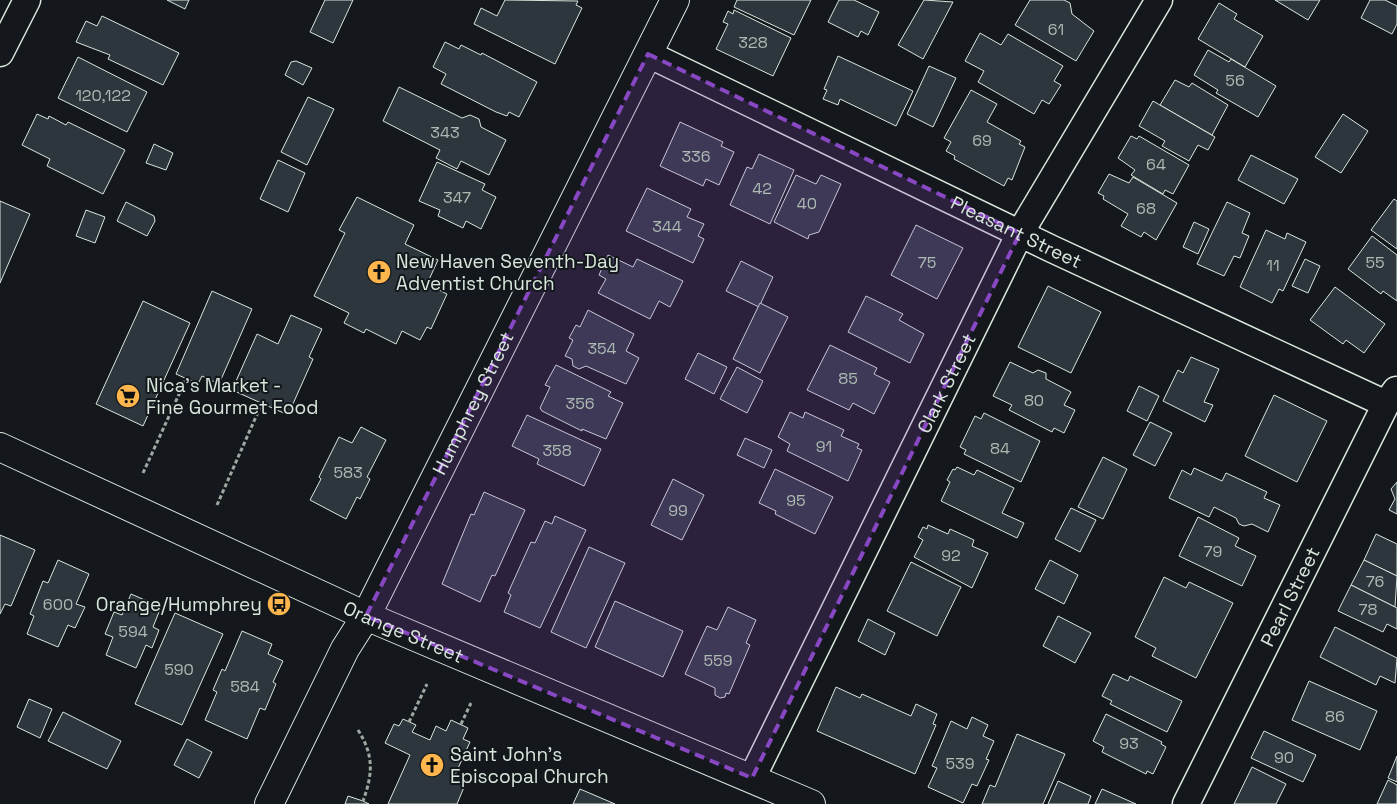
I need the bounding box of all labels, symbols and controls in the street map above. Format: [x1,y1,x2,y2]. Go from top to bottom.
house number: 61 [1048,19,1064,40]
house number: 328 [738,32,768,53]
house number: 56 [1225,70,1245,91]
house number: 120,122 [75,85,131,106]
house number: 343 [430,122,460,143]
house number: 69 [972,130,992,151]
house number: 336 [681,146,711,167]
house number: 64 [1146,154,1166,175]
house number: 42 [752,178,772,199]
house number: 347 [443,187,471,208]
street label: Pleasant Street [947,190,1086,274]
house number: 40 [797,193,817,214]
house number: 68 [1136,198,1156,219]
house number: 344 [652,216,682,237]
place label: New Haven Seventh-Day Adventist Church [396,249,619,296]
house number: 75 [918,252,936,273]
house number: 55 [1365,252,1385,273]
house number: 11 [1266,255,1280,276]
church icon: New Haven Seventh-Day Adventist Church [366,259,392,285]
street label: Humphrey Street [427,327,520,479]
street label: Clark Street [912,329,982,437]
house number: 354 [587,338,617,359]
house number: 85 [838,368,858,389]
place label: Nica's Market - Fine Gourmet Food [146,373,318,420]
supermarket icon: Nica's Market - Fine Gourmet Food [115,383,141,409]
house number: 80 [1024,390,1044,411]
house number: 356 [565,393,595,414]
house number: 91 [816,436,832,457]
house number: 84 [990,438,1010,459]
house number: 358 [542,440,572,461]
house number: 583 [333,462,363,483]
house number: 95 [786,490,806,511]
house number: 99 [668,500,688,521]
house number: 79 [1204,541,1222,562]
street label: Pearl Street [1255,543,1326,651]
house number: 92 [941,545,961,566]
house number: 76 [1366,571,1384,592]
bus stop icon: Orange/Humphrey [266,591,292,617]
place label: Orange/Humphrey [96,592,262,617]
house number: 600 [43,594,73,615]
street label: Orange Street [339,595,468,669]
house number: 78 [1359,599,1378,620]
house number: 594 [118,621,148,642]
house number: 559 [704,650,732,671]
house number: 590 [164,659,194,680]
house number: 584 [230,676,260,697]
house number: 86 [1325,706,1345,727]
house number: 93 [1119,733,1139,754]
place label: Saint John's Episcopal Church [450,742,609,789]
house number: 90 [1274,747,1294,768]
church icon: Saint John's Episcopal Church [419,752,445,778]
house number: 539 [945,753,975,774]

